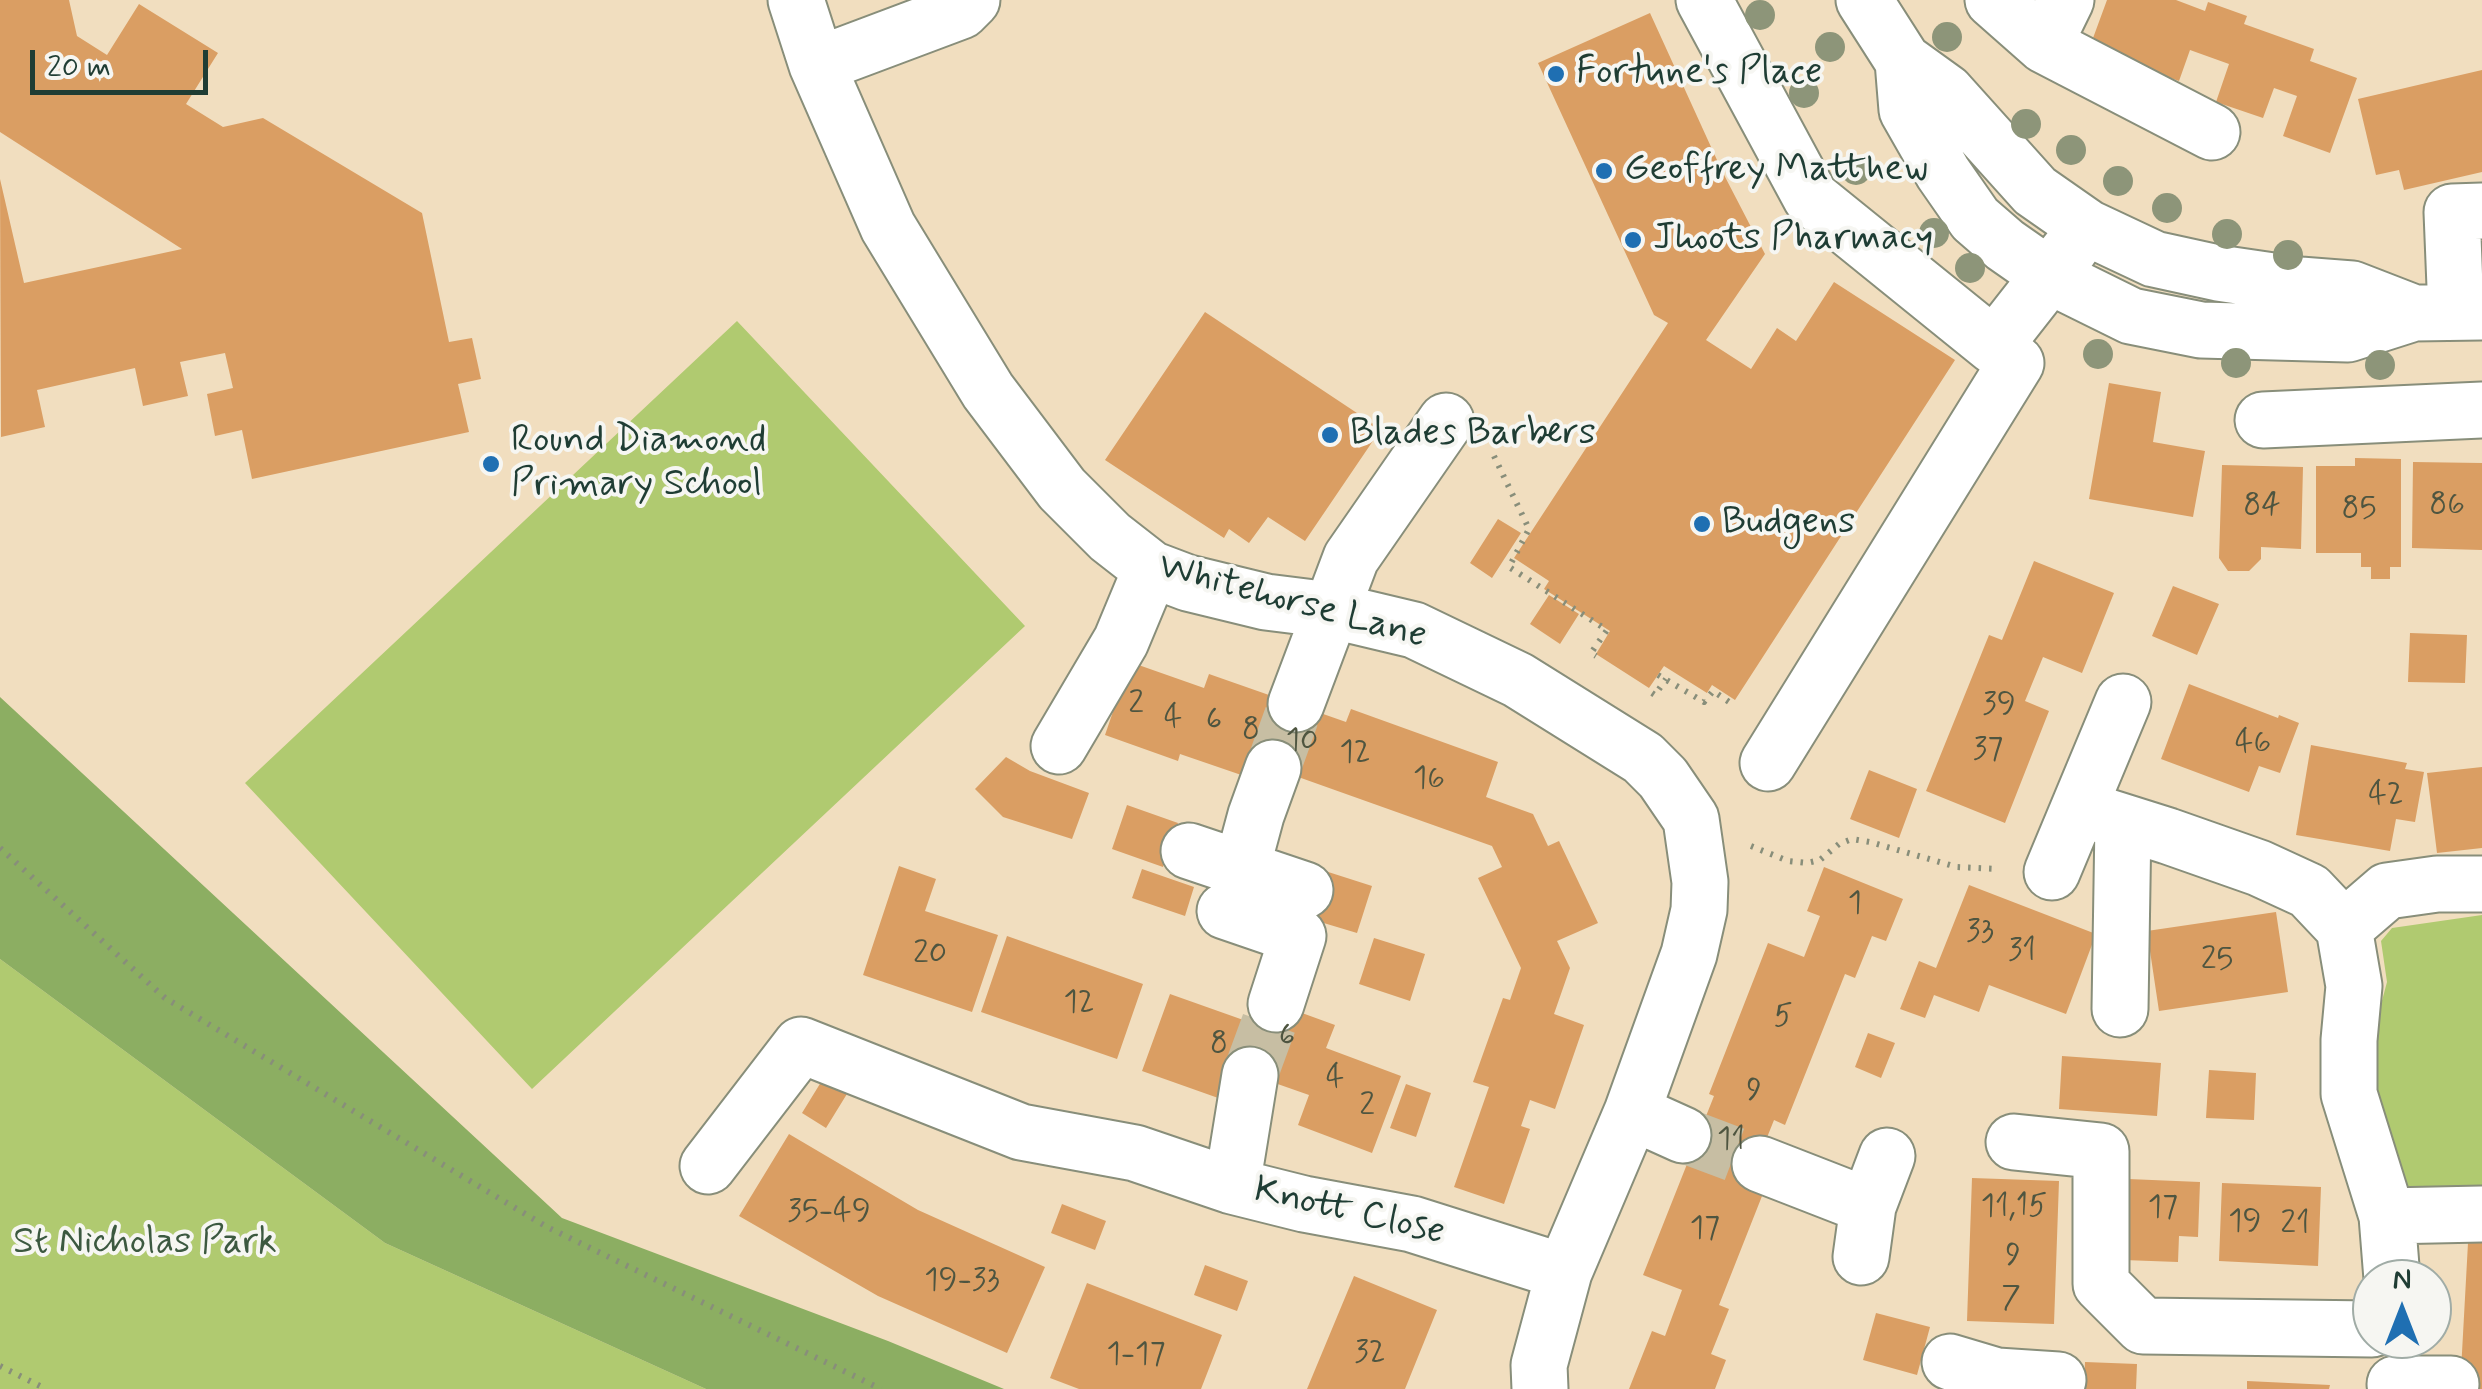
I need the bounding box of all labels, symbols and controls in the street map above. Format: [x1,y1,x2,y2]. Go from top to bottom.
scale bar [35,30,212,92]
text: 20 m [47,48,111,87]
place label: Fortune's Place [1576,51,1822,97]
marker: Fortune's Place [1545,63,1567,85]
place label: Geoffrey Matthew [1624,148,1928,194]
marker: Geoffrey Matthew [1593,160,1615,182]
place label: Jhoots Pharmacy [1653,217,1933,263]
marker: Jhoots Pharmacy [1622,229,1644,251]
place label: Blades Barbers [1350,412,1596,458]
place label: Round Diamond Primary School [511,419,766,508]
marker: Blades Barbers [1319,424,1341,446]
marker: Round Diamond Primary School [480,453,502,475]
house number: 86 [2429,487,2465,525]
house number: 84 [2243,488,2281,526]
house number: 85 [2341,491,2377,529]
place label: Budgens [1722,501,1855,547]
marker: Budgens [1691,513,1713,535]
street label: Whitehorse Lane [1153,545,1431,661]
house number: 2 [1128,686,1144,724]
house number: 39 [1982,687,2016,725]
house number: 4 [1164,700,1182,738]
house number: 6 [1206,702,1222,740]
house number: 8 [1242,712,1260,750]
house number: 10 [1286,723,1318,761]
house number: 46 [2235,725,2271,763]
house number: 37 [1973,732,2003,770]
house number: 12 [1339,735,1371,773]
house number: 16 [1413,761,1445,799]
house number: 42 [2368,777,2404,815]
house number: 1 [1848,886,1862,924]
house number: 33 [1966,914,1994,952]
house number: 31 [2008,933,2036,971]
house number: 20 [913,936,947,974]
house number: 25 [2201,942,2233,980]
house number: 12 [1063,985,1095,1023]
house number: 5 [1773,999,1793,1037]
house number: 6 [1279,1018,1295,1056]
house number: 8 [1210,1026,1228,1064]
house number: 4 [1326,1060,1344,1098]
house number: 9 [1746,1073,1762,1111]
house number: 2 [1359,1088,1375,1126]
house number: 11 [1717,1122,1745,1160]
street label: Knott Close [1249,1169,1449,1257]
house number: 11,15 [1981,1189,2047,1227]
house number: 17 [2148,1190,2178,1228]
house number: 35-49 [787,1194,871,1232]
house number: 19 [2228,1204,2262,1242]
house number: 21 [2280,1206,2310,1244]
house number: 17 [1690,1211,1720,1249]
park label: St Nicholas Park [13,1221,277,1267]
house number: 9 [2005,1238,2021,1276]
north arrow [2352,1259,2452,1359]
text: N [2393,1262,2411,1299]
house number: 19-33 [924,1263,1000,1301]
house number: 7 [2001,1281,2021,1319]
house number: 32 [1354,1335,1386,1373]
house number: 1-17 [1106,1337,1166,1375]

